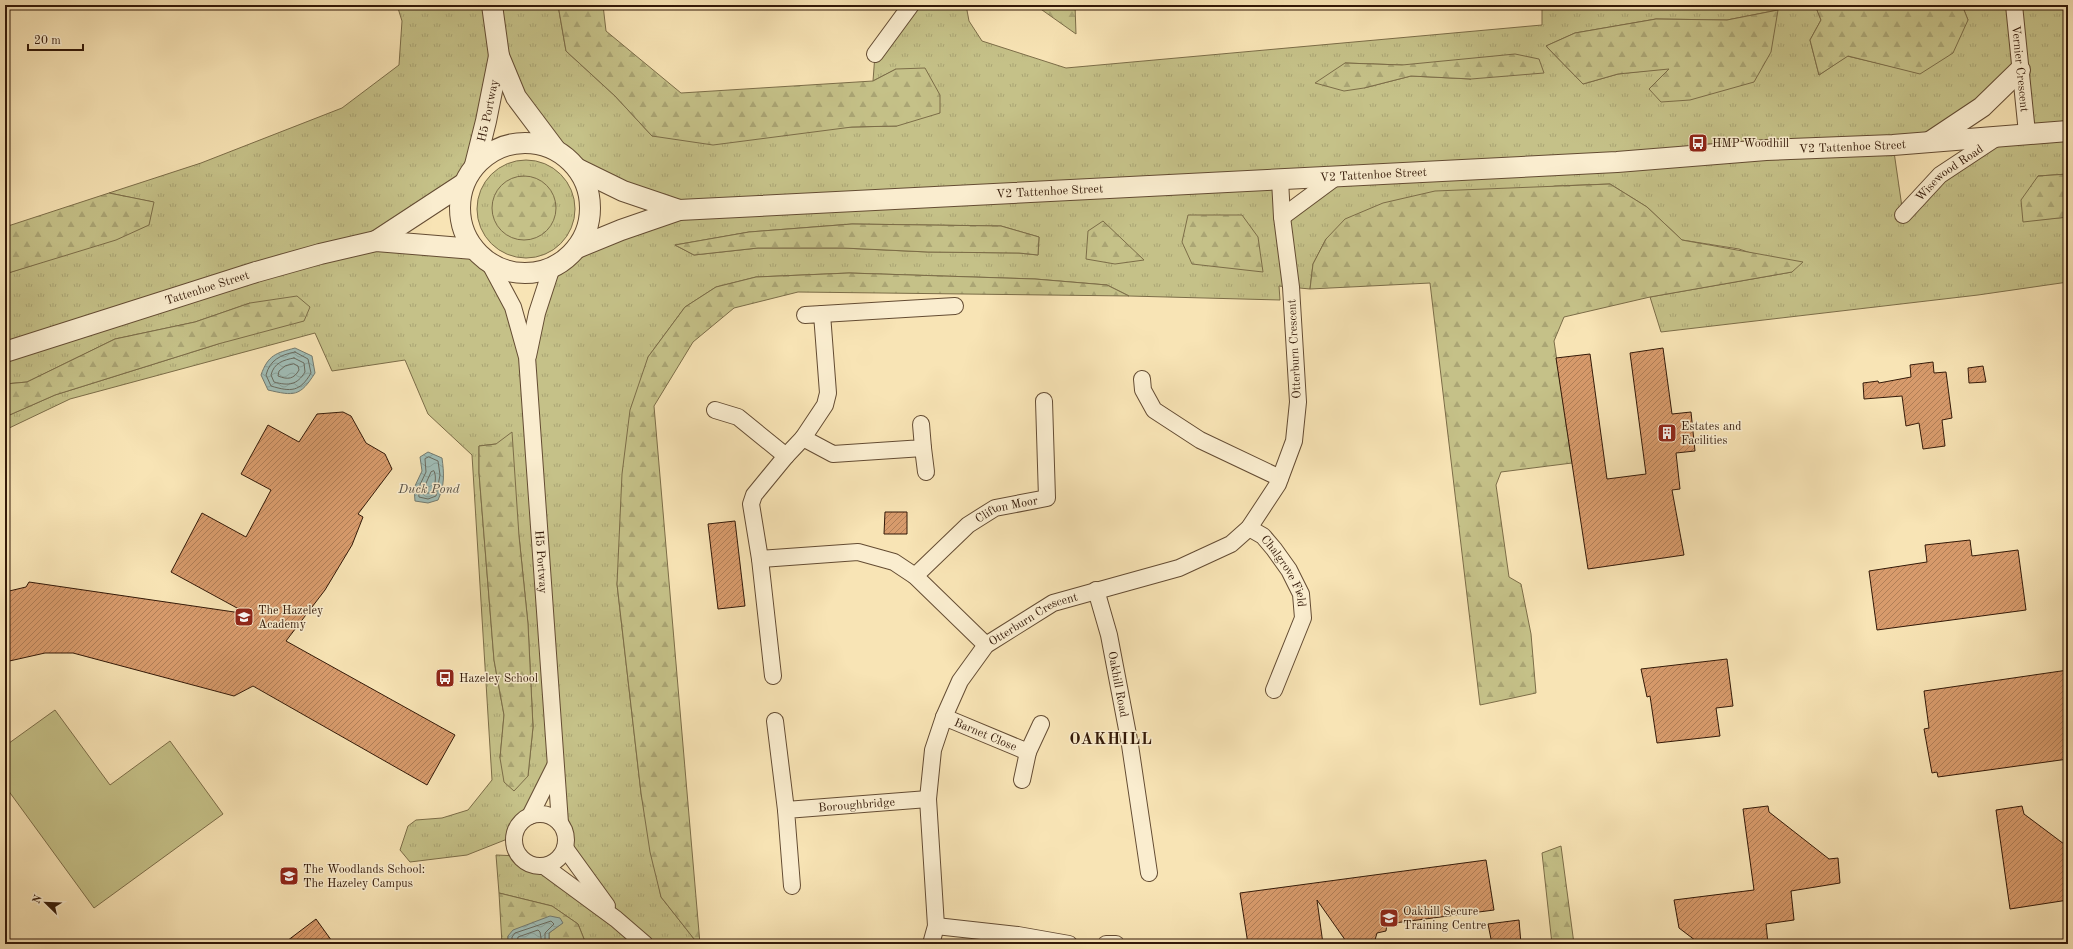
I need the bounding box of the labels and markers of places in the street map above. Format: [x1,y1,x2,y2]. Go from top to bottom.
bus stop icon: HMP Woodhill [1687,132,1709,154]
place label: HMP Woodhill [1712,138,1789,150]
place label: Estates and Facilities [1681,421,1742,447]
building icon: Estates and Facilities [1656,422,1678,444]
place label: The Hazeley Academy [258,605,324,631]
school or university icon: The Hazeley Academy [233,606,255,628]
bus stop icon: Hazeley School [434,667,456,689]
place label: Hazeley School [459,673,538,685]
place label: The Woodlands School: The Hazeley Campus [303,864,425,890]
school or university icon: The Woodlands School: The Hazeley Campus [278,865,300,887]
place label: Oakhill Secure Training Centre [1403,906,1487,932]
school or university icon: Oakhill Secure Training Centre [1378,907,1400,929]

